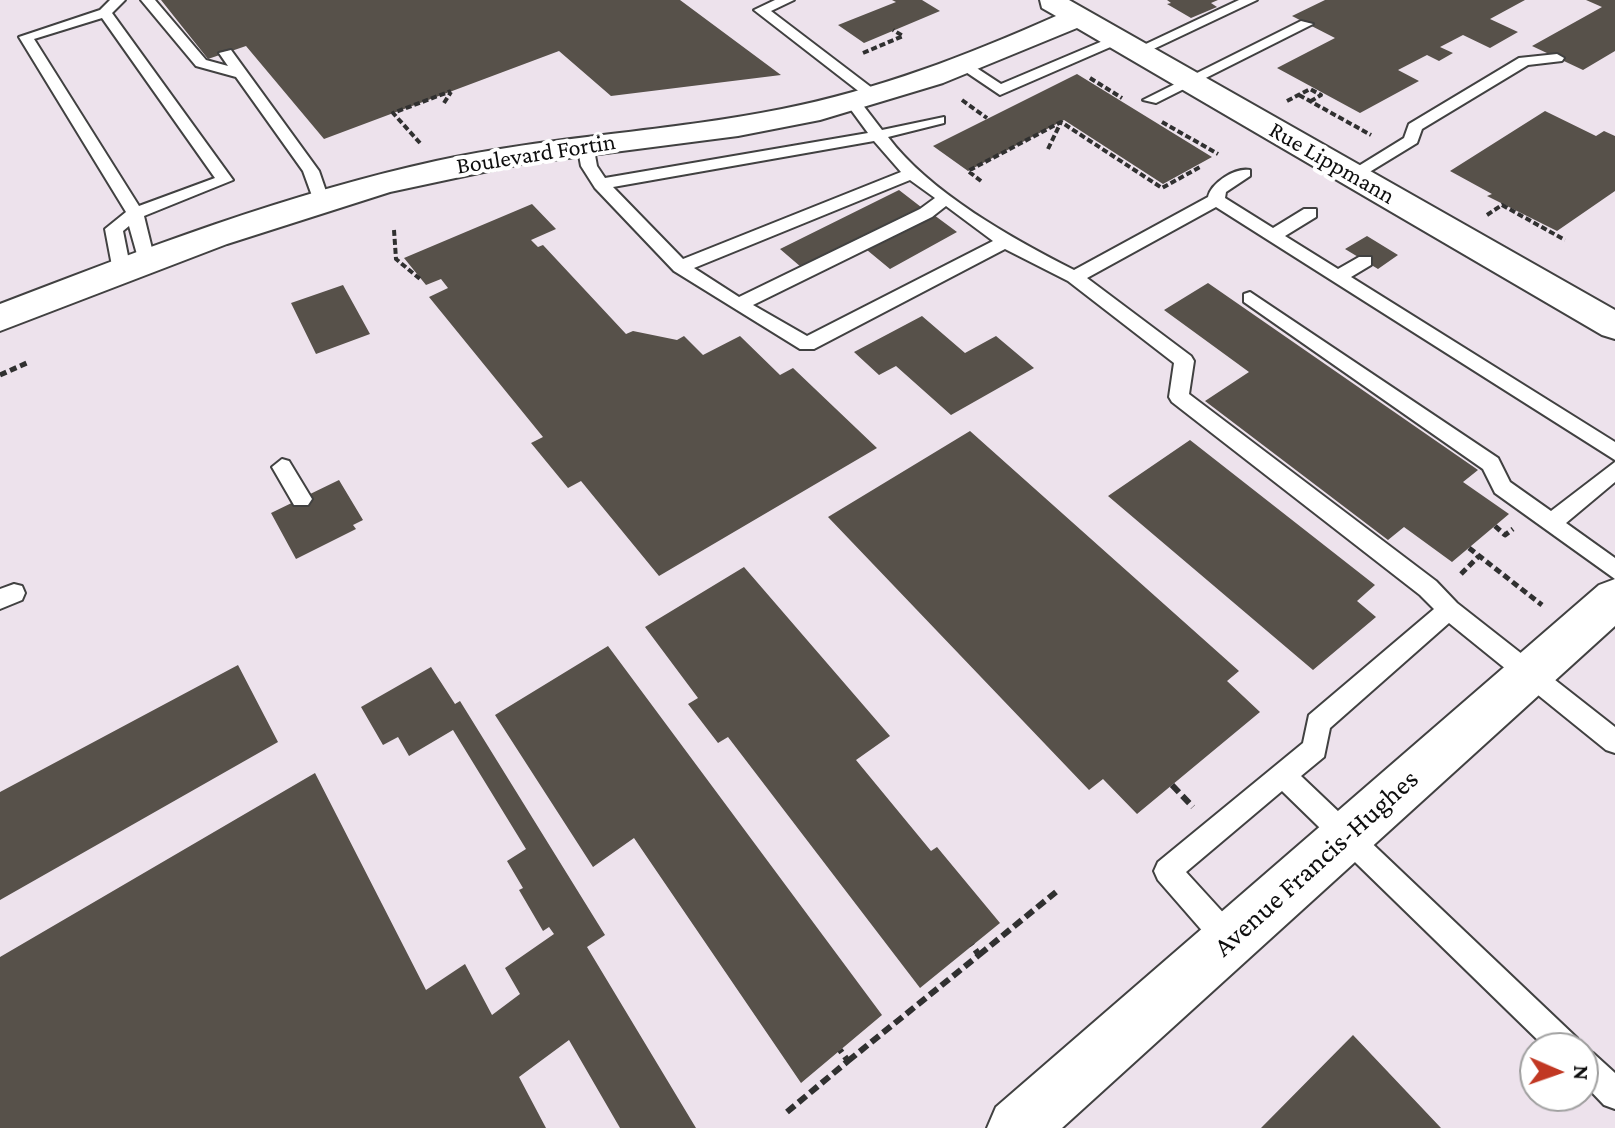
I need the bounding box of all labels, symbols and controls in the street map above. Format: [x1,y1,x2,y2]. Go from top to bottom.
street label: Rue Lippmann [1264,115,1400,211]
street label: Boulevard Fortin [454,127,618,181]
street label: Avenue Francis-Hughes [1207,762,1425,964]
north arrow [1519,1032,1599,1112]
text: N [1569,1065,1594,1081]

